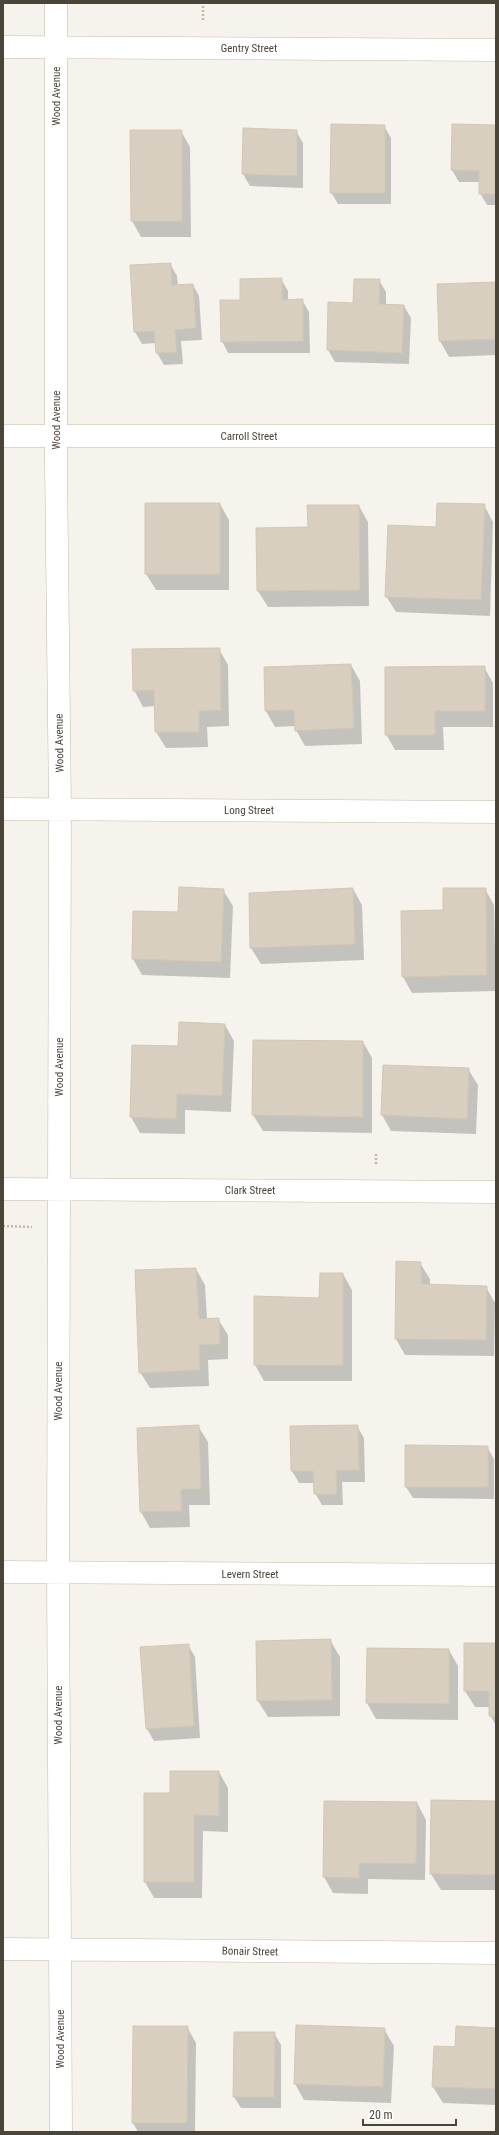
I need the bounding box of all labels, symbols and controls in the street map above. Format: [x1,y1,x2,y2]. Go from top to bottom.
street label: Gentry Street [221,42,277,55]
street label: Wood Avenue [50,67,63,125]
street label: Wood Avenue [50,391,63,449]
street label: Carroll Street [221,430,277,443]
street label: Wood Avenue [52,713,67,773]
street label: Long Street [224,804,274,817]
street label: Wood Avenue [53,1038,66,1096]
street label: Clark Street [225,1184,275,1197]
street label: Wood Avenue [52,1362,65,1420]
street label: Levern Street [221,1568,279,1581]
street label: Wood Avenue [52,1686,65,1744]
street label: Bonair Street [222,1945,278,1958]
street label: Wood Avenue [54,2010,67,2068]
scale bar [363,2101,456,2127]
text: 20 m [369,2108,393,2122]

